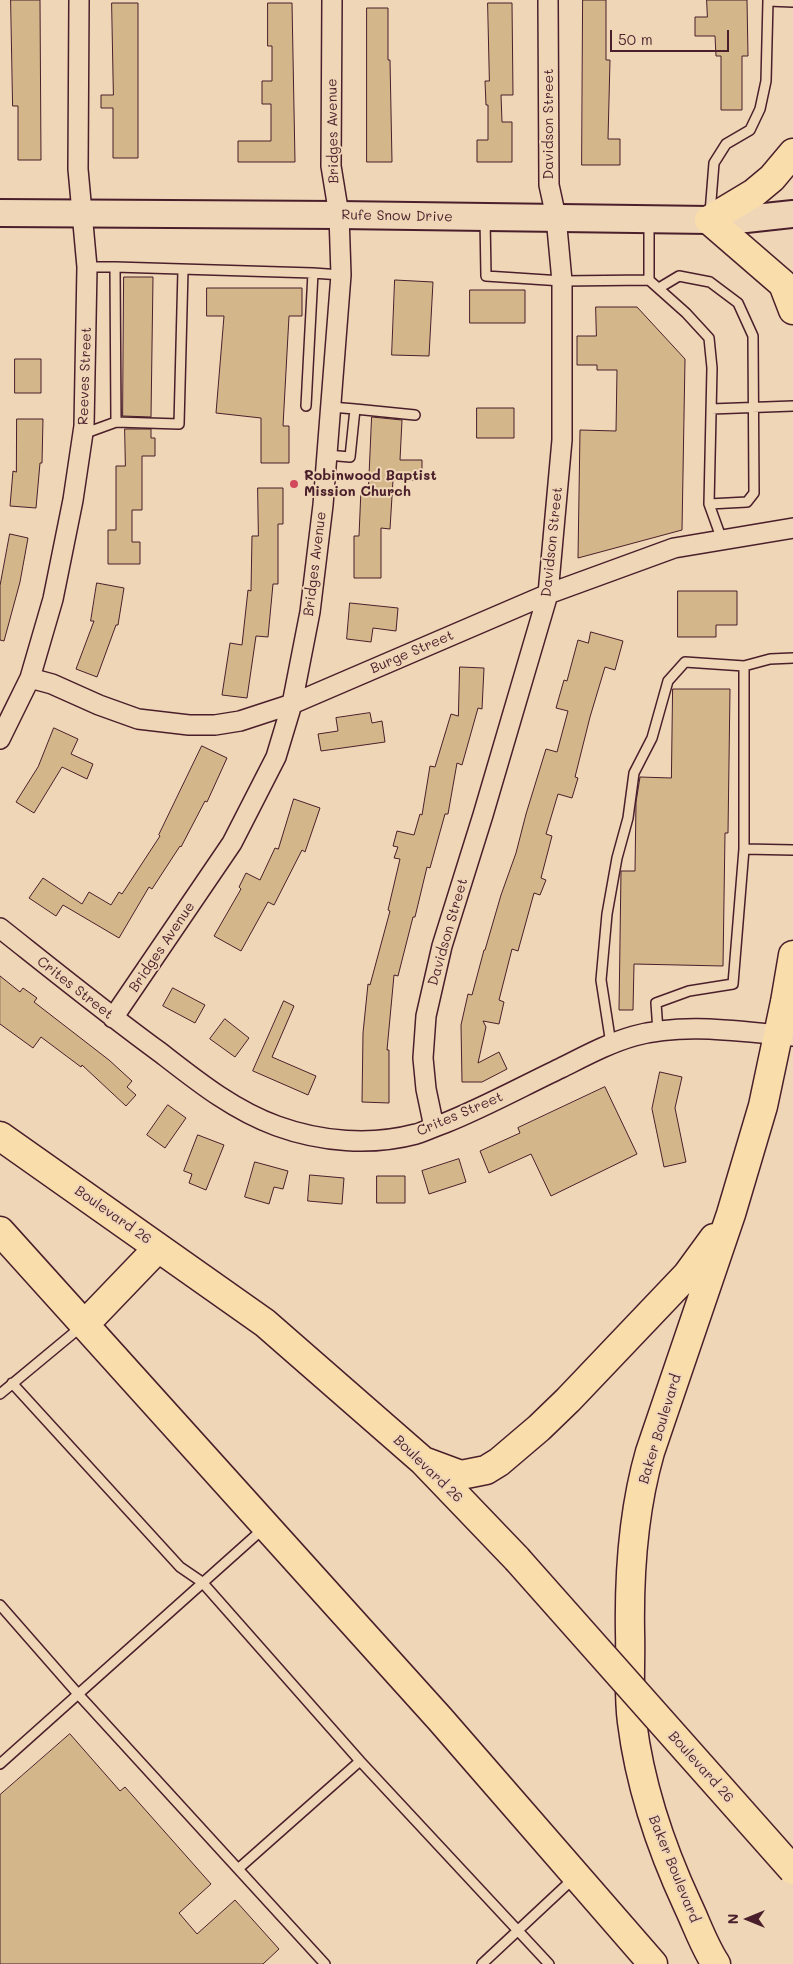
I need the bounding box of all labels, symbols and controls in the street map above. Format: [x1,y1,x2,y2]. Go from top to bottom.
scale bar [613,20,732,52]
text: 50 m [618,29,653,49]
street label: Davidson Street [541,69,557,179]
street label: Bridges Avenue [324,78,342,184]
street label: Rufe Snow Drive [341,207,453,225]
street label: Reeves Street [75,327,95,425]
place label: Robinwood Baptist Mission Church [304,468,437,501]
marker: Robinwood Baptist Mission Church [288,478,300,490]
street label: Davidson Street [538,486,566,598]
street label: Bridges Avenue [300,511,330,617]
street label: Burge Street [368,627,456,677]
street label: Davidson Street [425,876,471,988]
street label: Bridges Avenue [126,899,198,995]
street label: Crites Street [34,953,116,1023]
street label: Crites Street [414,1088,506,1140]
street label: Boulevard 26 [71,1182,155,1248]
street label: Baker Boulevard [635,1372,685,1486]
street label: Boulevard 26 [390,1432,466,1506]
street label: Boulevard 26 [665,1728,737,1806]
street label: Baker Boulevard [645,1813,703,1925]
north arrow [723,1894,773,1944]
text: N [723,1914,742,1924]

